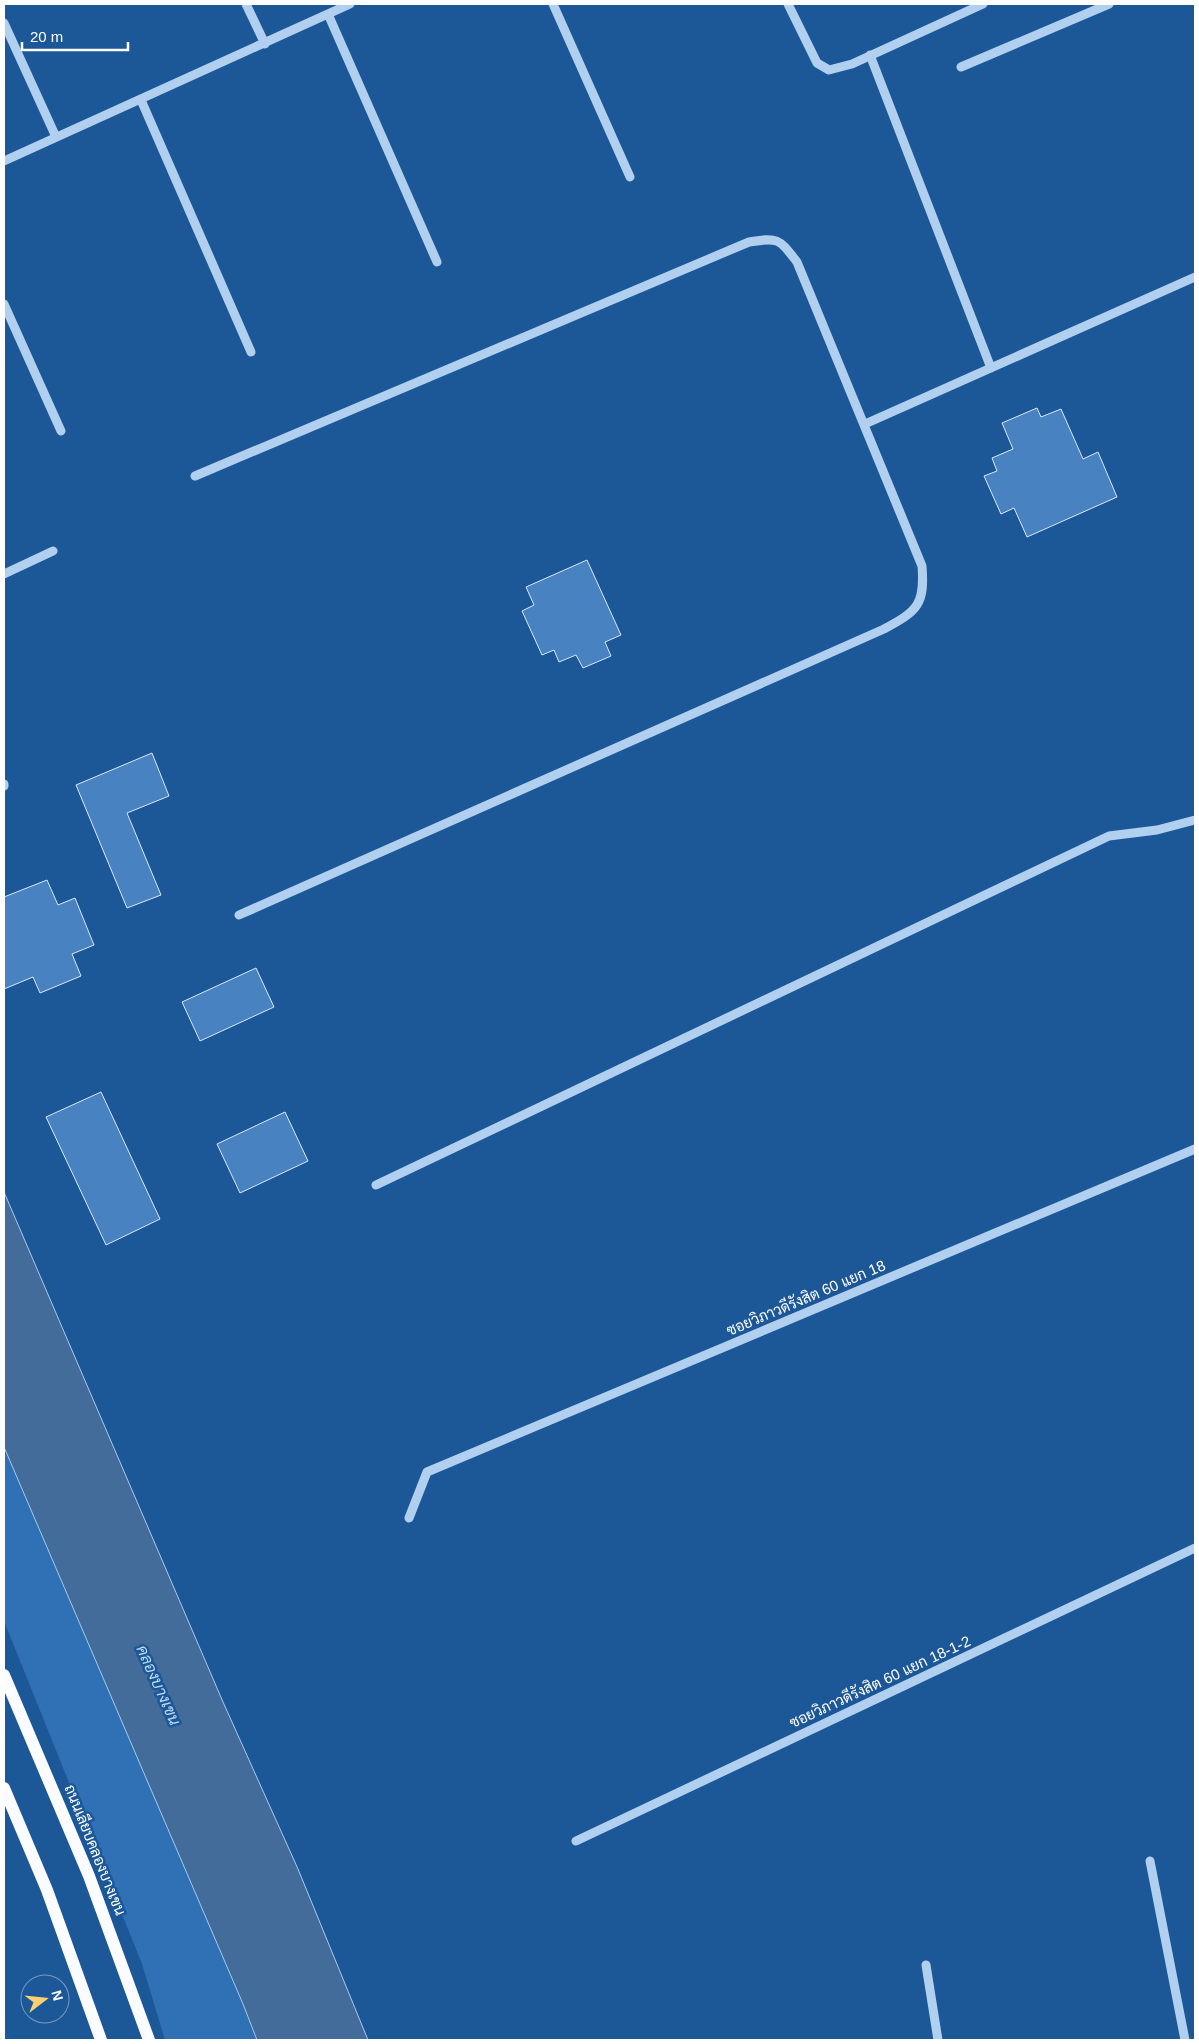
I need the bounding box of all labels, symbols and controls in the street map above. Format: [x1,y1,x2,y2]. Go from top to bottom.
scale bar [22,20,129,52]
text: 20 m [30,28,63,45]
street label: ซอยวิภาวดีรังสิต 60 แยก 18 [723,1255,888,1339]
street label: ซอยวิภาวดีรังสิต 60 แยก 18-1-2 [786,1631,973,1731]
water label: คลองบางเขน [133,1643,184,1728]
street label: ถนนเลียบคลองบางเขน [61,1782,130,1918]
north arrow [20,1974,70,2024]
text: N [48,1988,67,2002]

